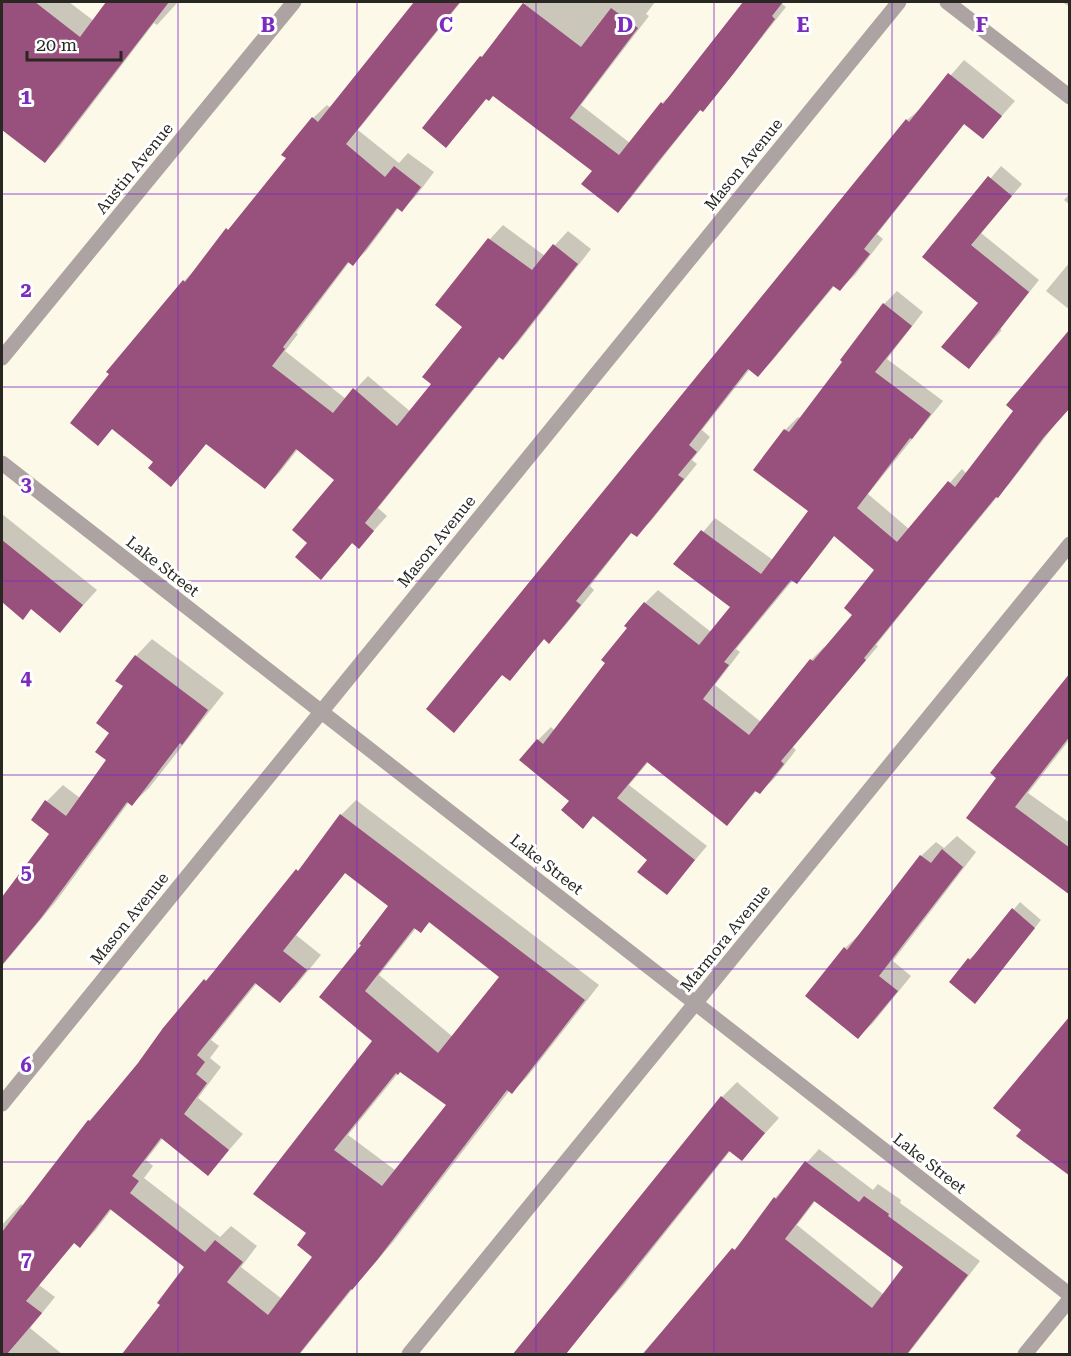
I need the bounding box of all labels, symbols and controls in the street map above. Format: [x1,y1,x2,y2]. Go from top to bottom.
text: B [261,13,275,37]
text: C [439,13,453,37]
text: D [617,13,633,37]
text: E [797,13,810,37]
text: F [976,13,988,37]
scale bar [27,24,122,62]
text: 20 m [36,34,77,55]
text: 1 [20,85,32,109]
street label: Mason Avenue [700,114,786,214]
street label: Austin Avenue [92,119,177,218]
text: 2 [20,278,32,302]
text: 3 [20,472,32,496]
street label: Mason Avenue [393,491,479,591]
street label: Lake Street [123,532,203,601]
text: 4 [20,666,32,690]
street label: Lake Street [507,830,587,899]
text: 5 [20,860,32,884]
street label: Mason Avenue [86,868,172,968]
street label: Marmora Avenue [677,881,774,995]
text: 6 [20,1053,32,1077]
street label: Lake Street [890,1129,970,1198]
text: 7 [20,1247,32,1271]

